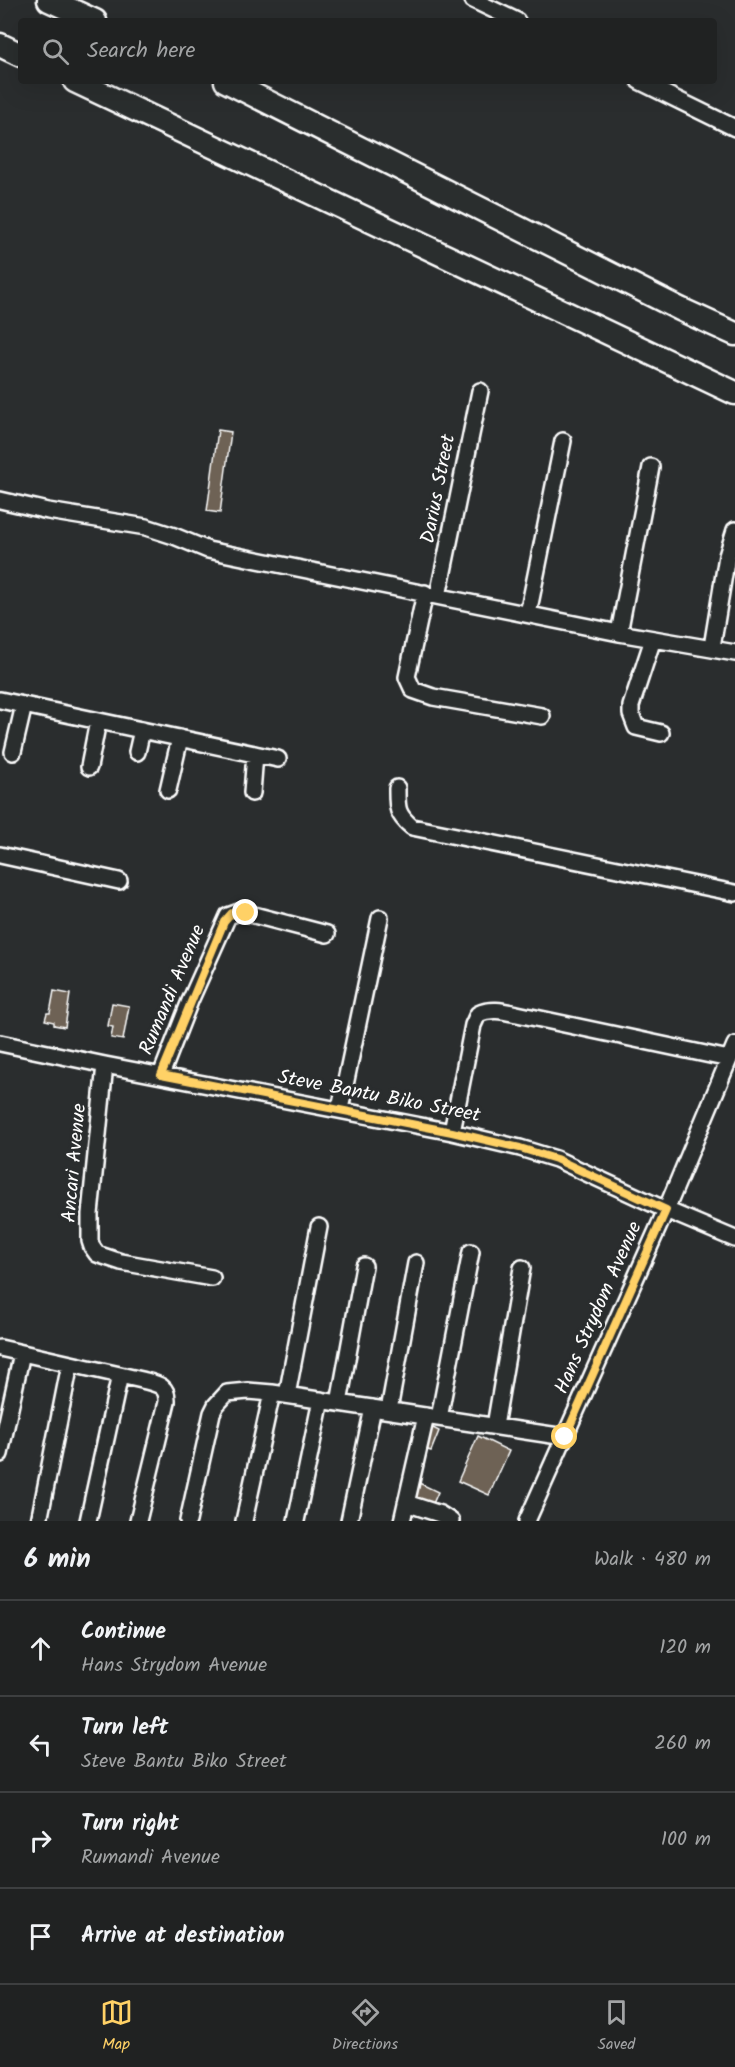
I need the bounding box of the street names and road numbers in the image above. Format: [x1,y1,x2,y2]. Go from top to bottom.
street label: Darius Street [413,431,465,546]
street label: Rumandi Avenue [131,920,215,1060]
street label: Steve Bantu Biko Street [275,1062,483,1132]
street label: Ancari Avenue [54,1102,96,1224]
street label: Hans Strydom Avenue [547,1216,651,1400]

